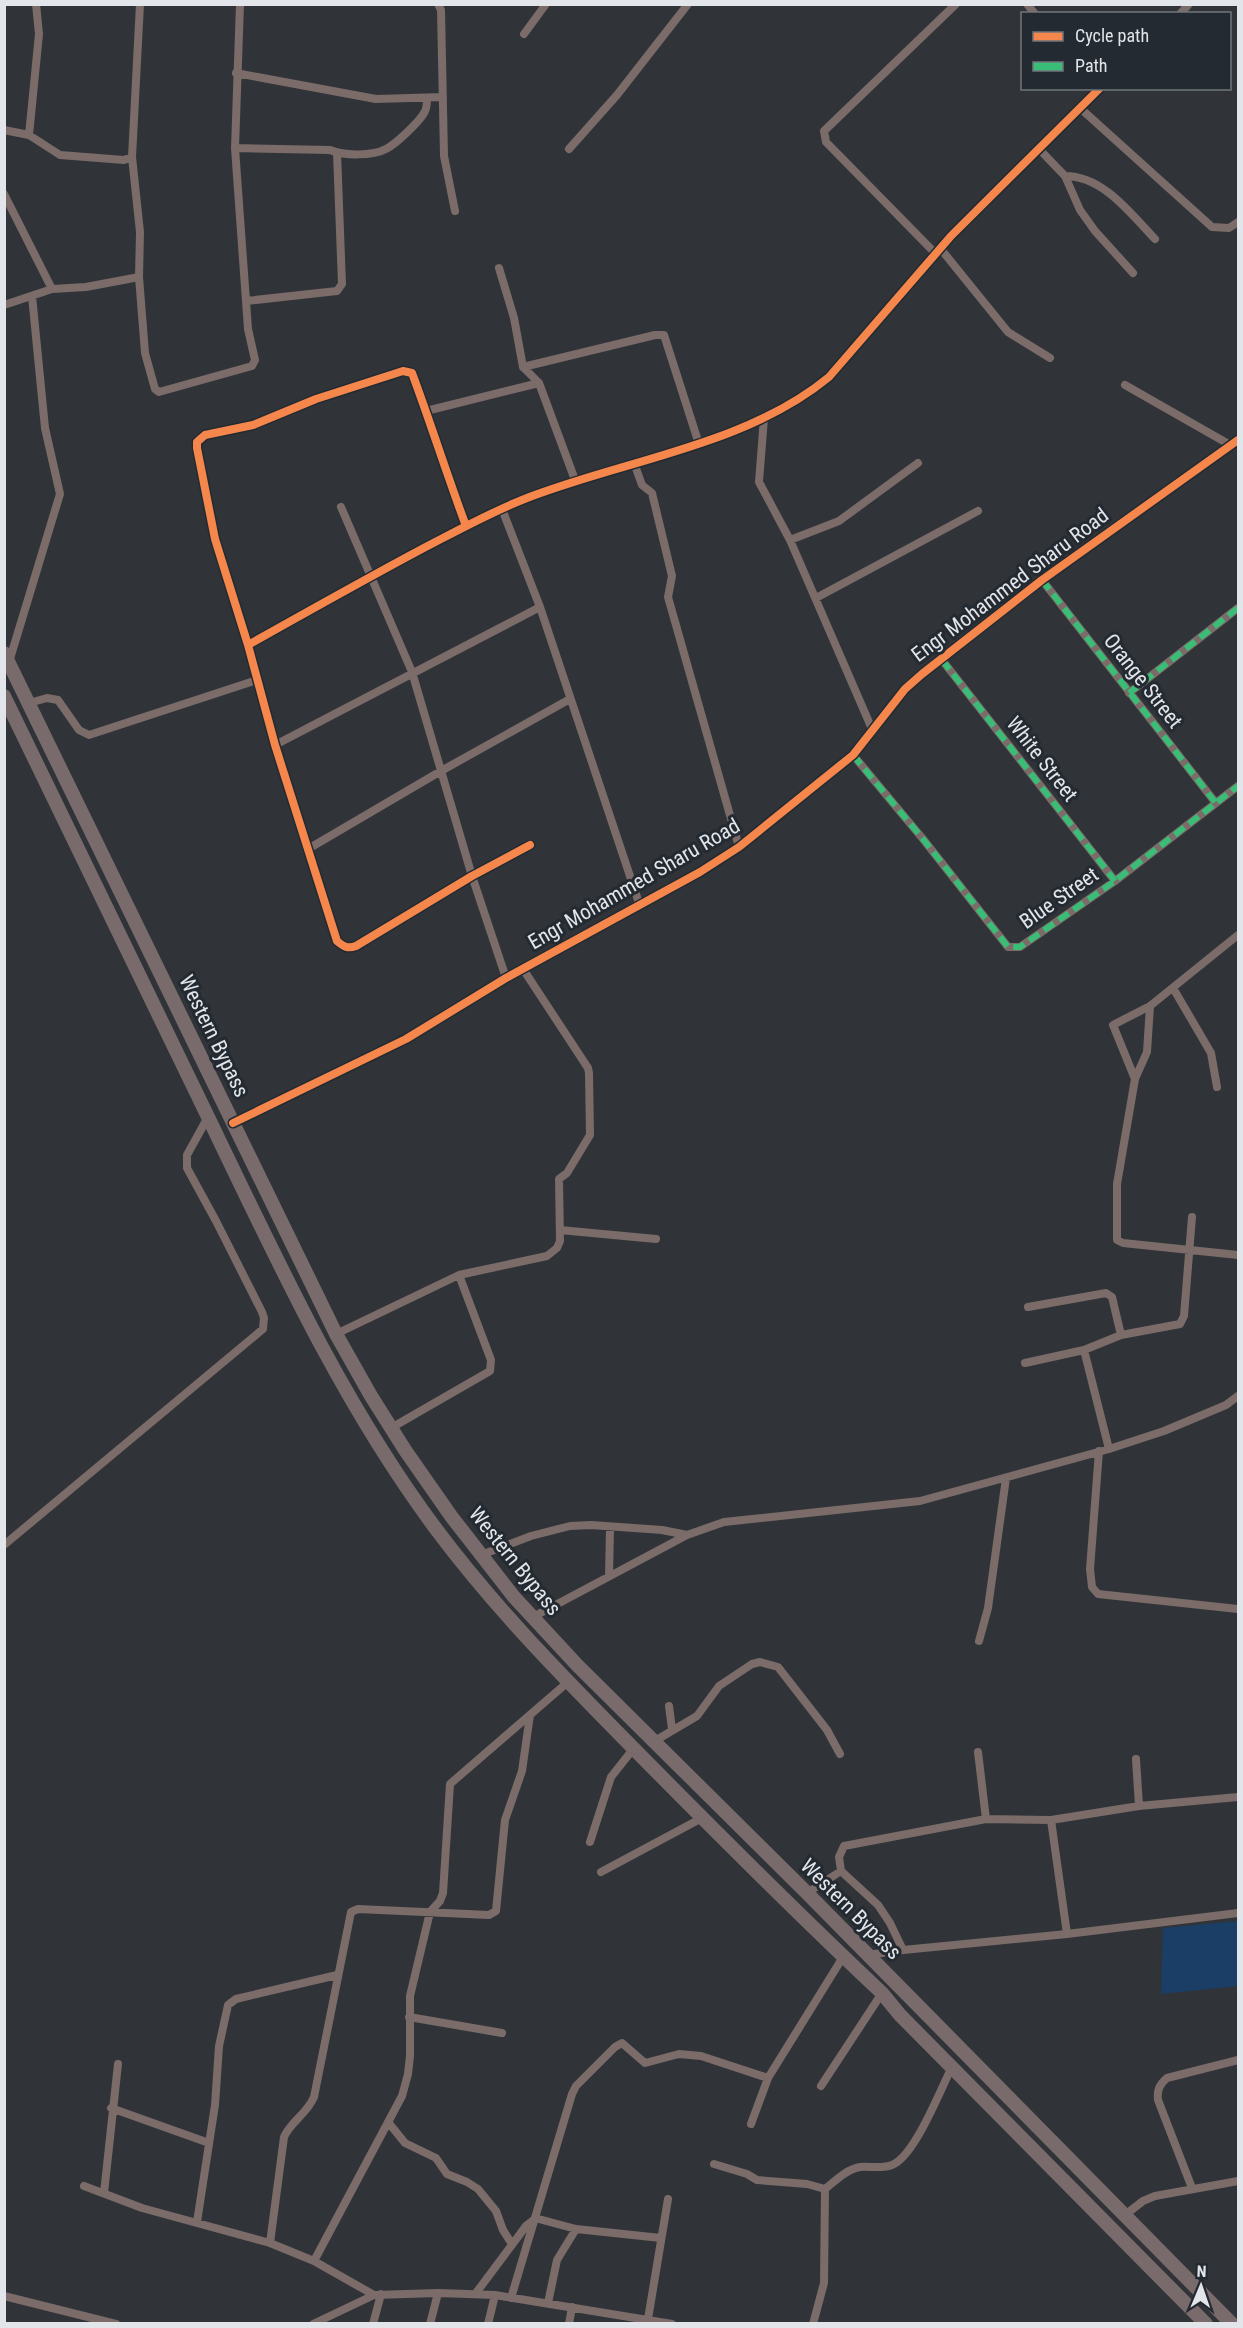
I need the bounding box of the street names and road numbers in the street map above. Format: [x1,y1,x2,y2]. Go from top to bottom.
street label: Engr Mohammed Sharu Road [907,503,1113,667]
street label: Orange Street [1099,629,1187,733]
street label: White Street [1001,712,1083,806]
street label: Engr Mohammed Sharu Road [524,814,744,954]
street label: Blue Street [1015,862,1103,934]
street label: Western Bypass [174,971,254,1101]
street label: Western Bypass [464,1502,566,1620]
street label: Western Bypass [796,1854,906,1964]

